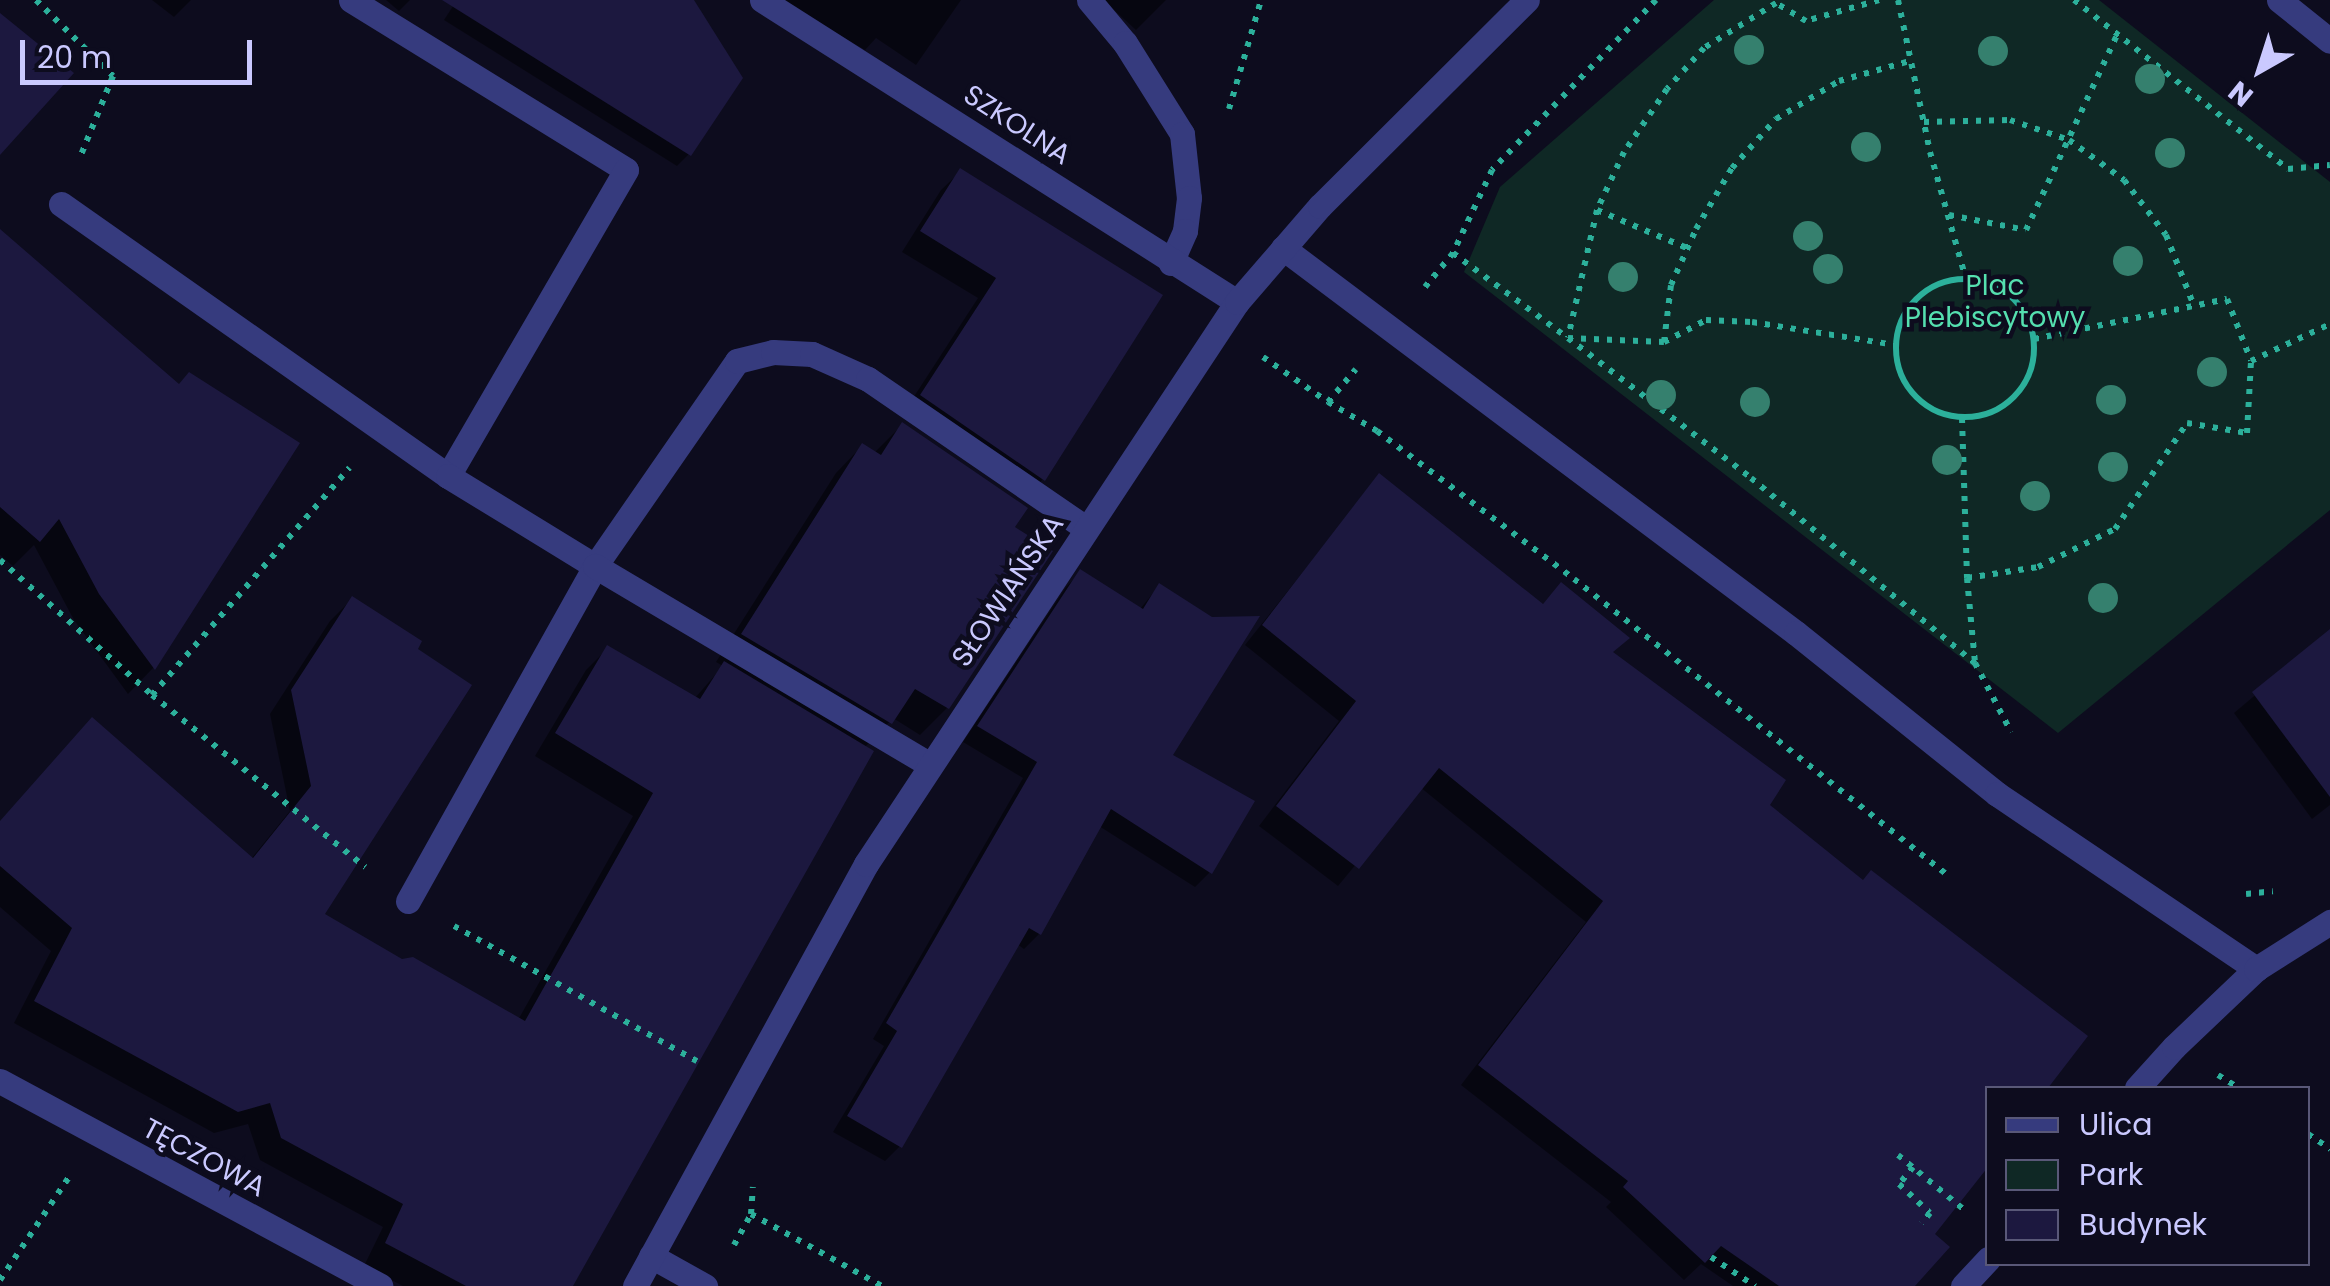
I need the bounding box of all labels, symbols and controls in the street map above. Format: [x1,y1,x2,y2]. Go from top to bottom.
scale bar [25,20,258,82]
north arrow [2210,20,2310,120]
text: 20 m [37,36,112,79]
text: N [2220,72,2261,115]
street label: SZKOLNA [957,78,1077,172]
park label: Plac Plebiscytowy [1905,269,2085,335]
street label: SŁOWIAŃSKA [945,509,1071,673]
legend [1985,1086,2310,1266]
text: Ulica [2079,1103,2153,1146]
street label: TĘCZOWA [137,1112,271,1204]
text: Park [2079,1153,2143,1196]
text: Budynek [2079,1203,2207,1246]

